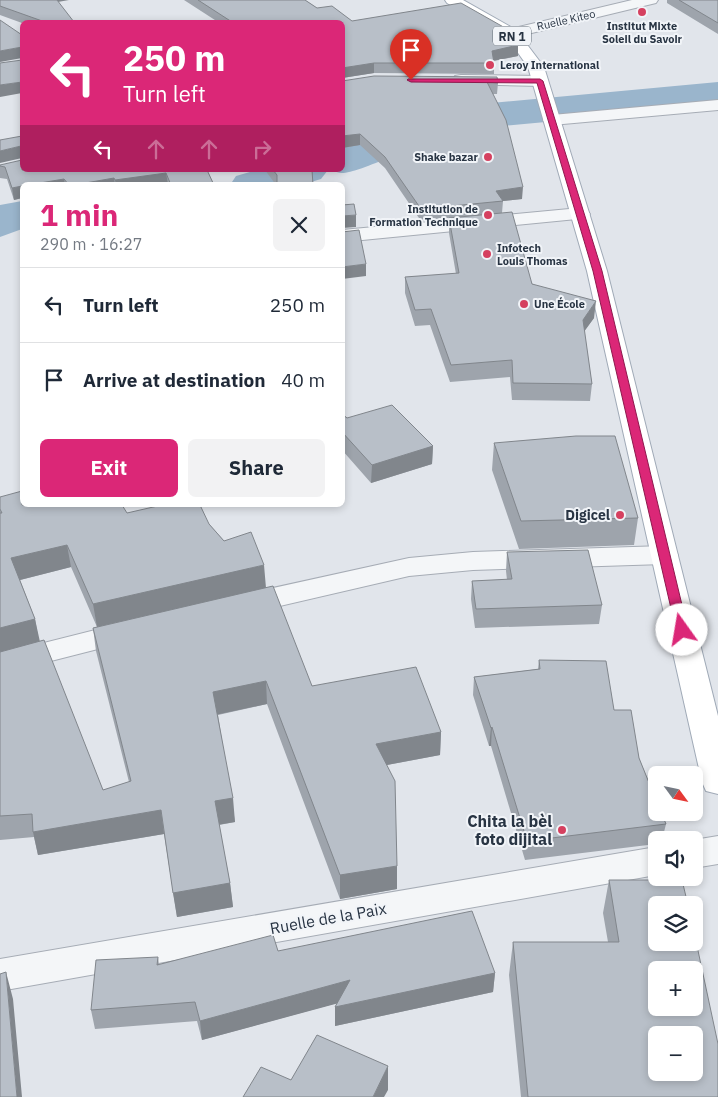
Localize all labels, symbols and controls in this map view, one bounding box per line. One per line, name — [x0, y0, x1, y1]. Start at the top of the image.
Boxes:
street label: Ruelle Kiteo — [535, 6, 597, 34]
marker: Institut Mixte Soleil du Savoir — [636, 6, 648, 18]
place label: Institut Mixte Soleil du Savoir — [602, 19, 683, 46]
road number: RN 1 — [493, 27, 531, 46]
pin — [390, 29, 432, 80]
text: 250 m — [123, 35, 226, 81]
icon: arrive — [397, 36, 425, 64]
icon: left — [40, 40, 105, 105]
place label: Leroy International — [500, 58, 600, 72]
marker: Leroy International — [484, 59, 496, 71]
text: Turn left — [123, 79, 206, 108]
icon: left — [89, 135, 117, 163]
icon: ahead — [142, 135, 170, 163]
icon: ahead — [195, 135, 223, 163]
icon: right — [248, 135, 276, 163]
place label: Shake bazar — [414, 150, 479, 164]
marker: Shake bazar — [482, 151, 494, 163]
text: 1 min — [40, 195, 118, 234]
button: close — [273, 199, 325, 251]
place label: Institution de Formation Technique — [369, 202, 478, 229]
marker: Institution de Formation Technique — [482, 209, 494, 221]
text: 290 m · 16:27 — [40, 234, 142, 254]
place label: Infotech Louis Thomas — [497, 241, 568, 268]
marker: Infotech Louis Thomas — [481, 248, 493, 260]
icon: left — [40, 291, 68, 319]
text: Turn left — [83, 293, 159, 317]
text: 250 m — [270, 293, 325, 317]
place label: Une École — [534, 296, 585, 311]
marker: Une École — [518, 298, 530, 310]
icon: arrive — [40, 366, 68, 394]
text: Arrive at destination — [83, 368, 266, 392]
text: 40 m — [281, 368, 325, 392]
button: Exit — [40, 439, 178, 497]
button: Share — [188, 439, 325, 497]
place label: Digicel — [565, 506, 610, 524]
marker: Digicel — [614, 509, 626, 521]
position arrow — [655, 603, 707, 655]
north arrow — [648, 766, 702, 821]
map controls — [648, 766, 703, 1081]
place label: Chita la bèl foto dijital — [467, 811, 552, 849]
marker: Chita la bèl foto dijital — [556, 824, 568, 836]
button: sound — [648, 831, 703, 886]
button: layers — [648, 896, 703, 951]
street label: Ruelle de la Paix — [268, 898, 388, 938]
button: + — [648, 961, 703, 1016]
button: − — [648, 1026, 703, 1081]

